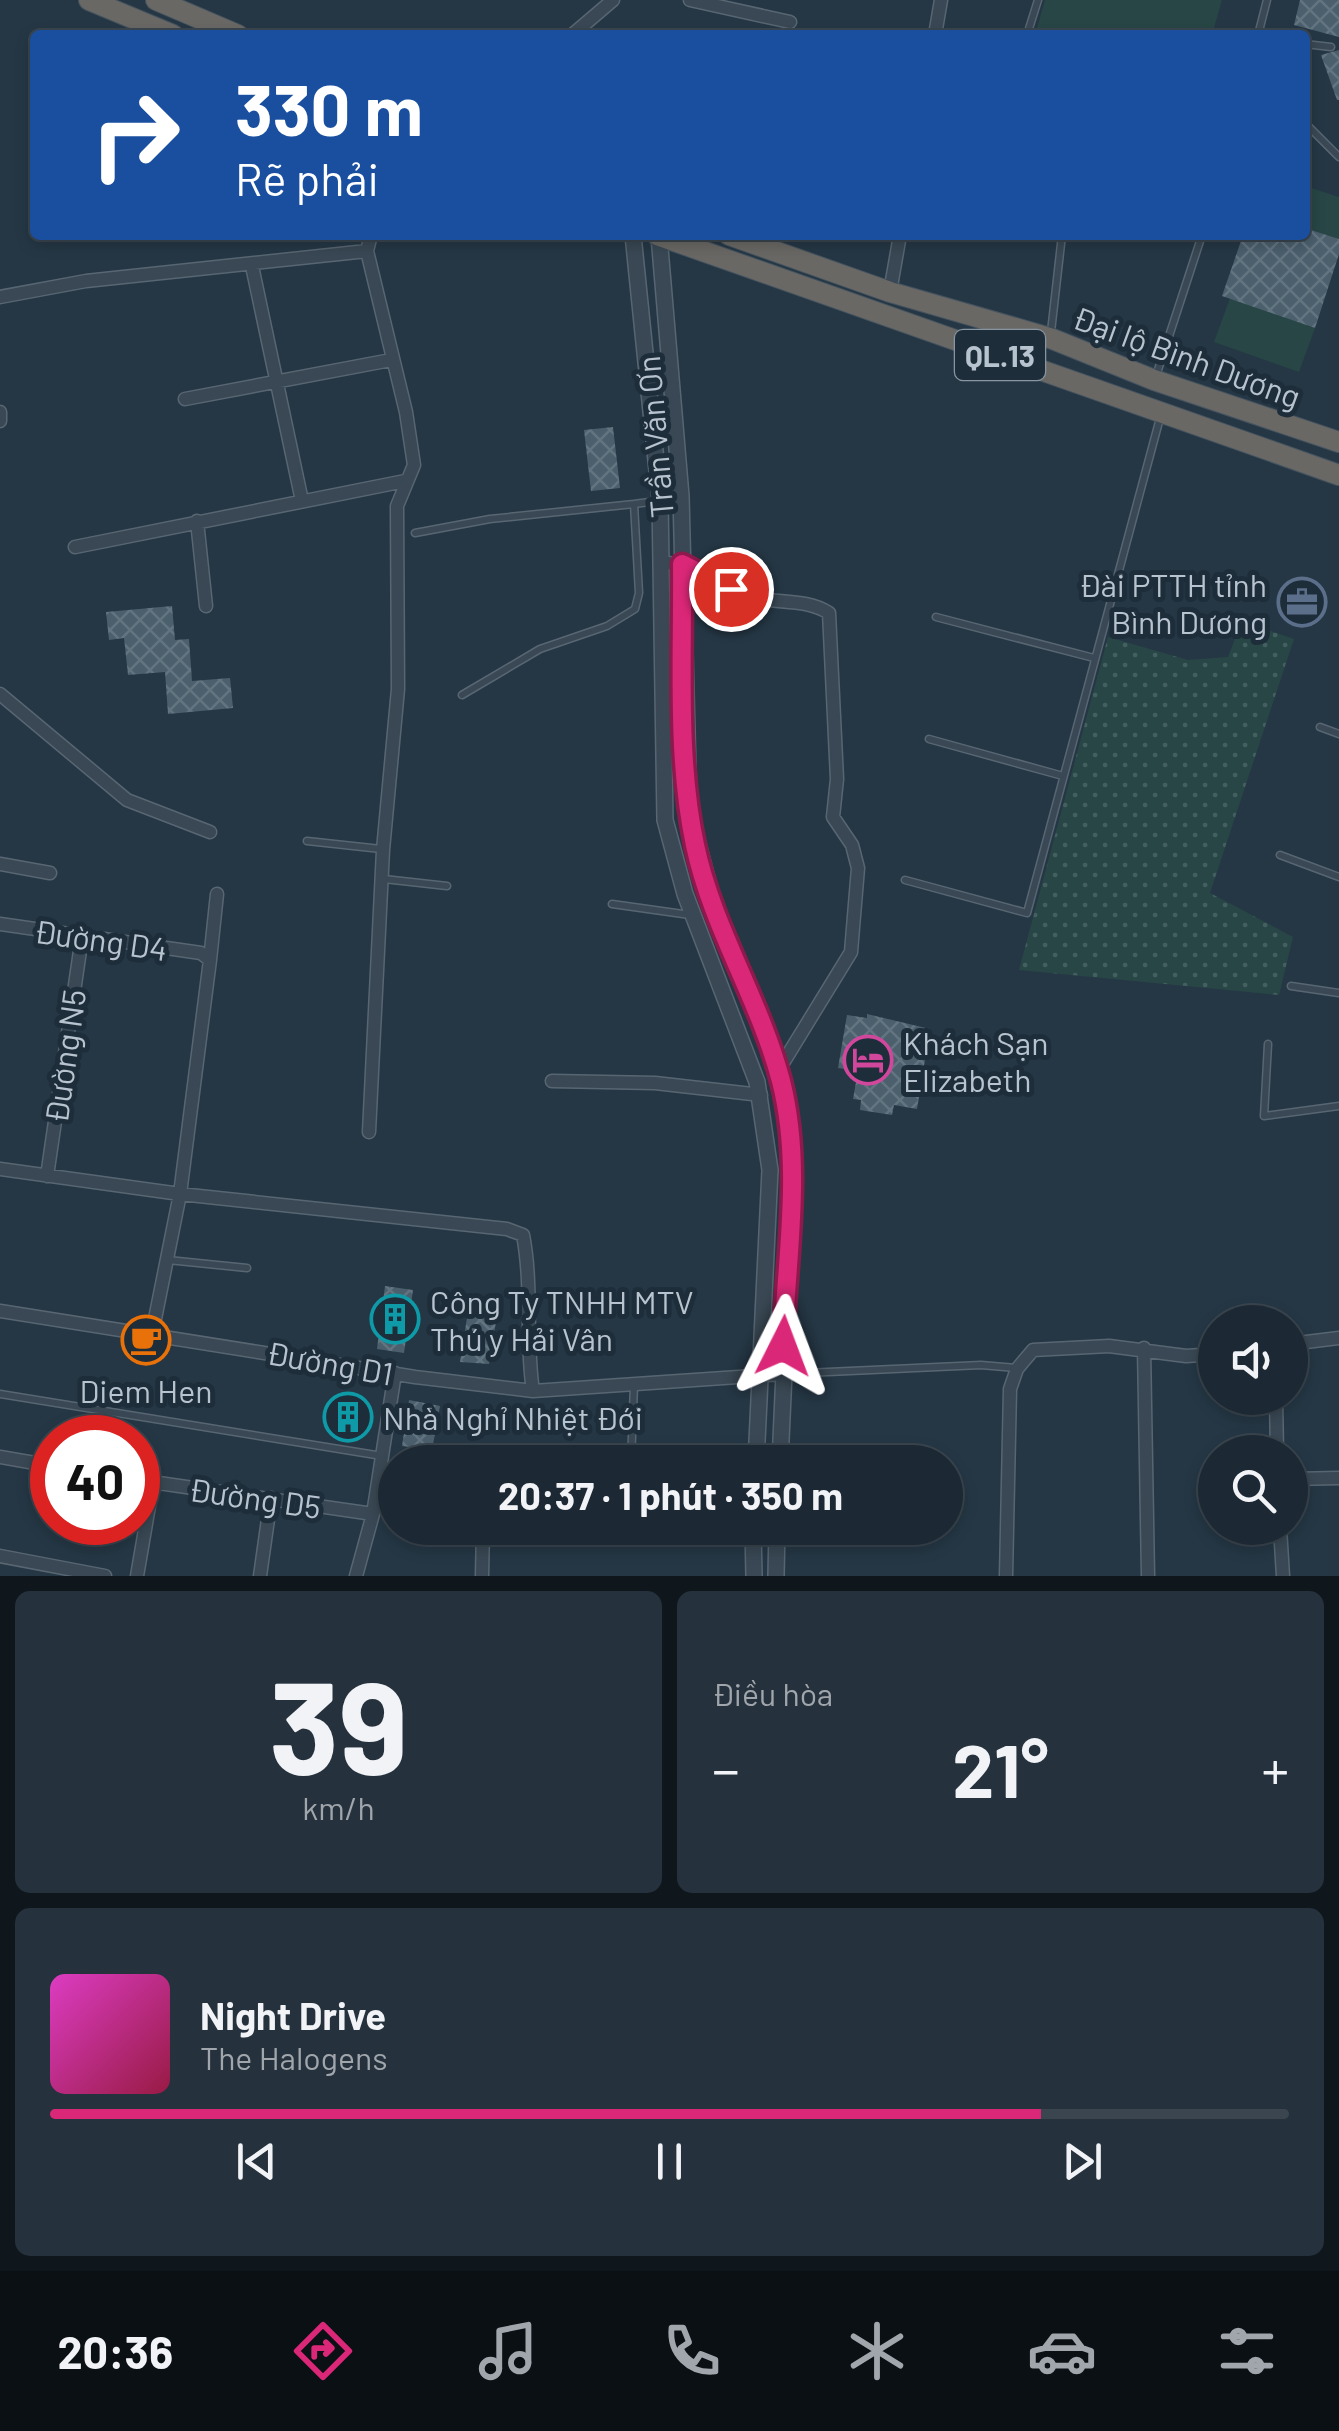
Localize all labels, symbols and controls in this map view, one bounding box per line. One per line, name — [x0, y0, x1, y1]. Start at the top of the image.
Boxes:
text: 330 m — [235, 66, 423, 150]
icon: right — [70, 70, 200, 200]
text: Rẽ phải — [235, 151, 379, 205]
street label: Đại lộ Bình Dương — [1068, 297, 1306, 415]
road number: QL.13 — [955, 330, 1045, 380]
street label: Trần Văn Ơn — [628, 354, 680, 520]
pin — [689, 547, 774, 632]
icon: arrive — [704, 562, 759, 617]
place label: Đài PTTH tỉnh Bình Dương — [1079, 565, 1267, 640]
office icon: Đài PTTH tỉnh Bình Dương — [1276, 576, 1328, 628]
street label: Đường D4 — [32, 911, 170, 967]
street label: Đường N5 — [36, 987, 92, 1125]
place label: Khách Sạn Elizabeth — [903, 1023, 1048, 1098]
hotel icon: Khách Sạn Elizabeth — [842, 1034, 894, 1086]
place label: Công Ty TNHH MTV Thú y Hải Vân — [430, 1282, 694, 1357]
building icon: Công Ty TNHH MTV Thú y Hải Vân — [369, 1293, 421, 1345]
position arrow — [731, 1294, 835, 1398]
map controls — [1198, 1305, 1308, 1545]
button: sound — [1198, 1305, 1308, 1415]
cafe icon: Diem Hen — [120, 1314, 172, 1366]
street label: Đường D1 — [264, 1332, 396, 1392]
place label: Diem Hen — [79, 1371, 213, 1409]
building icon: Nhà Nghỉ Nhiệt Đới — [322, 1391, 374, 1443]
place label: Nhà Nghỉ Nhiệt Đới — [383, 1398, 643, 1436]
speed limit sign: 40 — [30, 1415, 160, 1545]
button: search — [1198, 1435, 1308, 1545]
street label: Đường D5 — [187, 1469, 323, 1525]
text: 20:37 · 1 phút · 350 m — [498, 1472, 843, 1518]
text: 39 — [269, 1645, 408, 1801]
text: Điều hòa — [712, 1674, 833, 1712]
text: 21° — [952, 1723, 1049, 1813]
text: − — [712, 1735, 740, 1801]
text: + — [1261, 1735, 1289, 1801]
text: km/h — [302, 1788, 375, 1826]
text: Night Drive — [200, 1992, 386, 2038]
text: The Halogens — [200, 2038, 388, 2076]
icon: previous — [229, 2134, 284, 2189]
icon: pause — [642, 2134, 697, 2189]
icon: next — [1055, 2134, 1110, 2189]
icon: directions — [288, 2316, 358, 2386]
icon: music — [473, 2316, 543, 2386]
icon: phone — [657, 2316, 727, 2386]
icon: climate — [842, 2316, 912, 2386]
icon: car — [1027, 2316, 1097, 2386]
icon: filters — [1212, 2316, 1282, 2386]
text: 20:36 — [57, 2324, 173, 2378]

